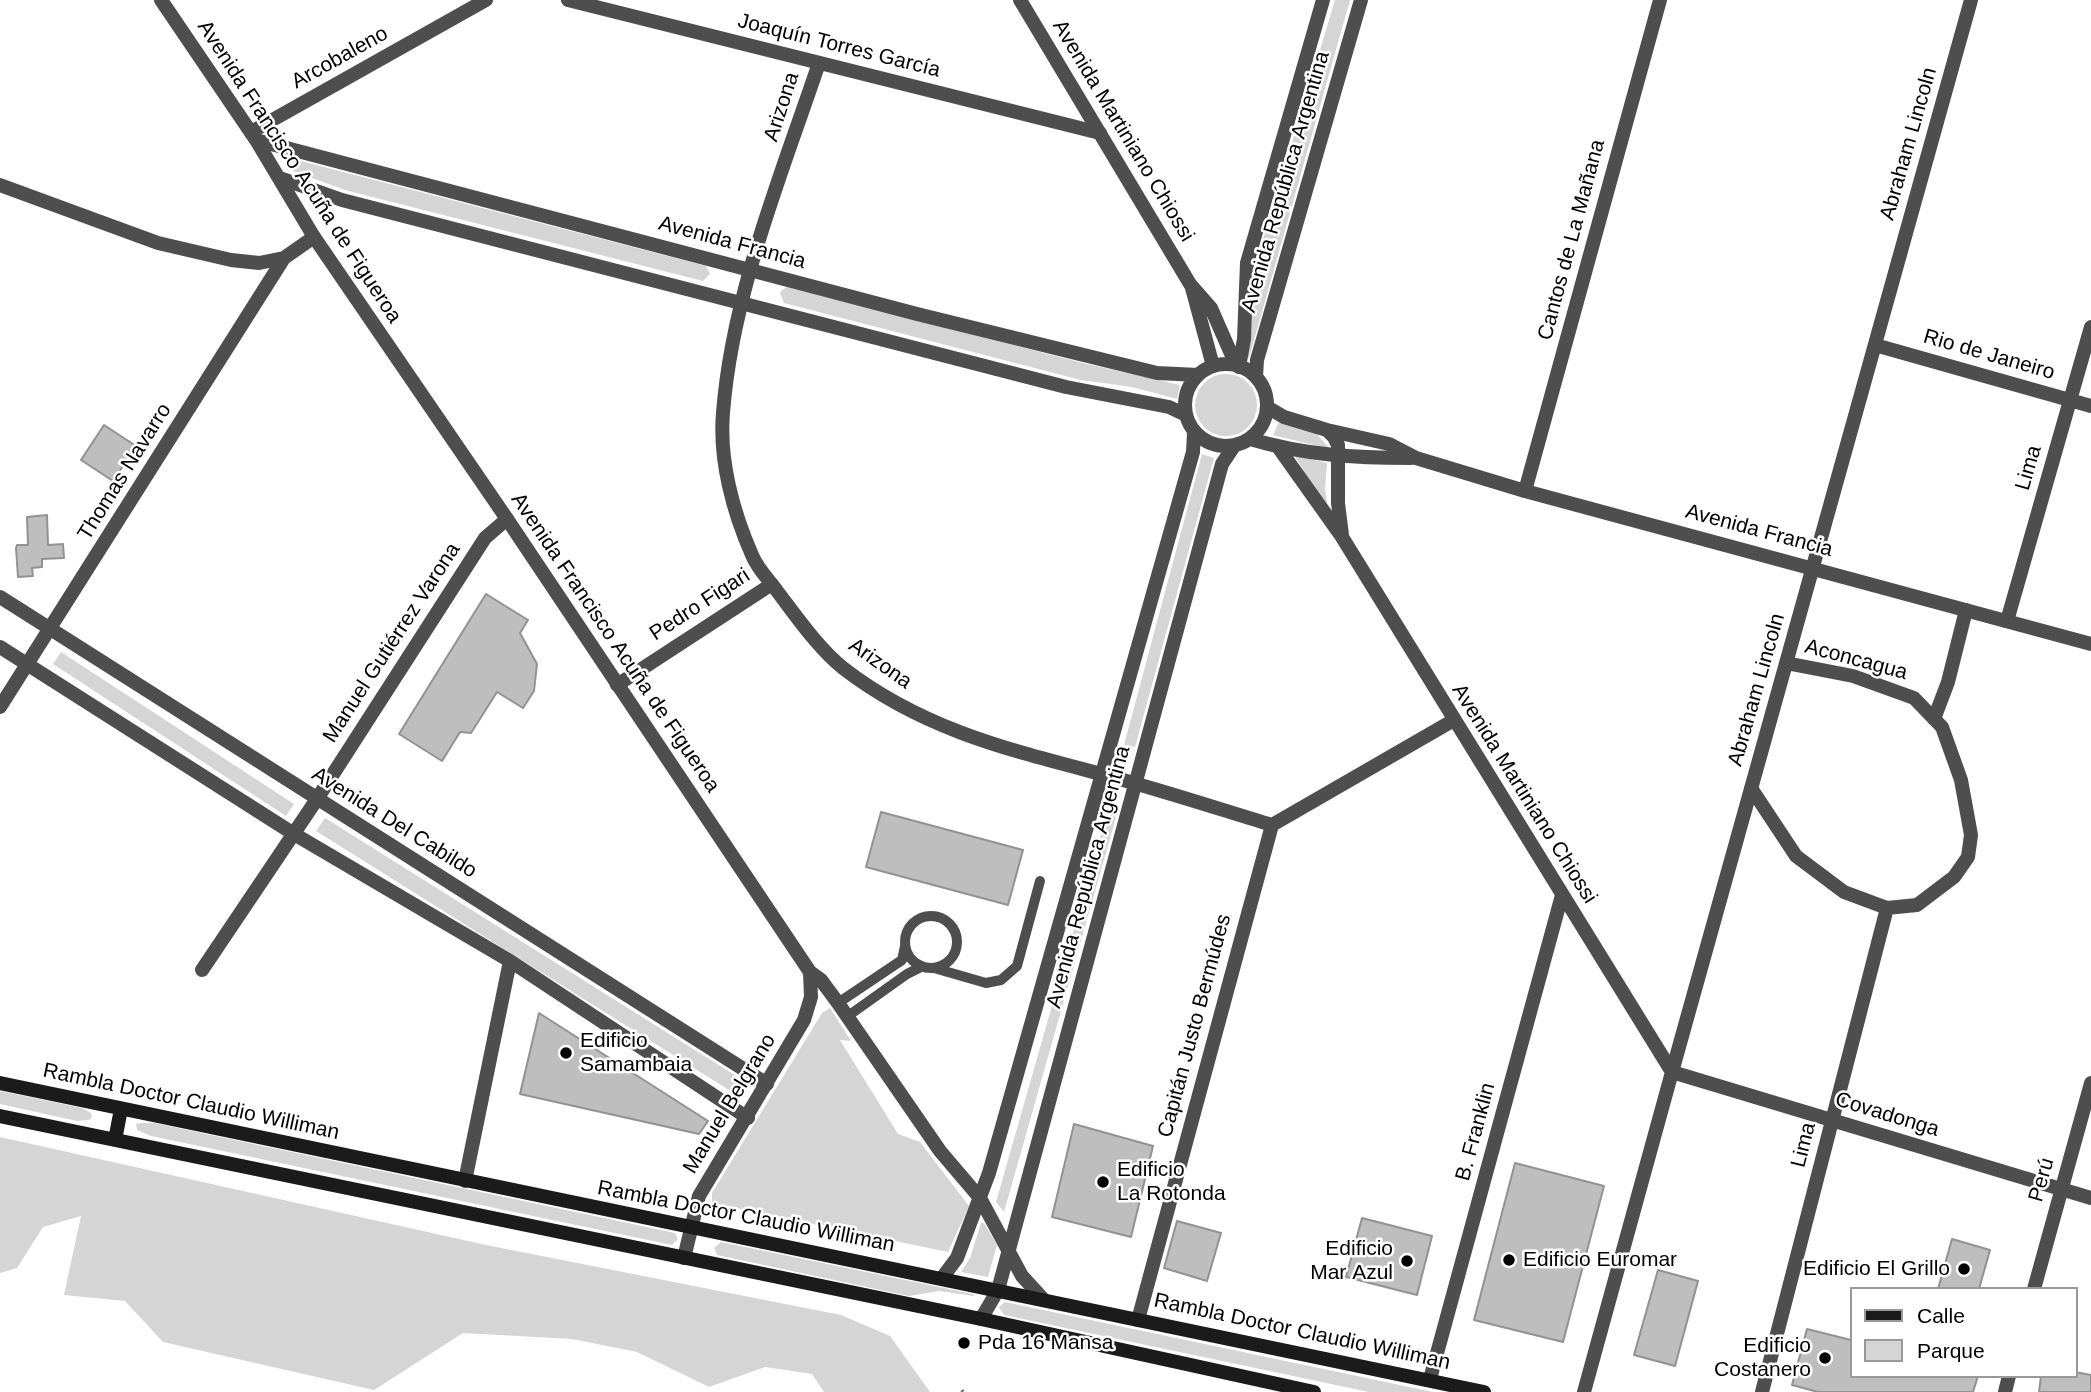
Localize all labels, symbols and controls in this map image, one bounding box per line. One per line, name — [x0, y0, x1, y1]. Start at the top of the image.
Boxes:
street label: Joaquín Torres García — [735, 9, 943, 83]
street label: Avenida Francisco Acuña de Figueroa — [192, 16, 406, 328]
street label: Avenida Martiniano Chiossi — [1047, 16, 1199, 246]
street label: Arcobaleno — [287, 21, 393, 95]
street label: Avenida República Argentina — [1237, 49, 1335, 315]
street label: Abraham Lincoln — [1875, 65, 1943, 223]
street label: Arizona — [759, 69, 805, 145]
street label: Cantos de La Mañana — [1533, 137, 1611, 343]
street label: Avenida Francia — [656, 211, 808, 275]
street label: Rio de Janeiro — [1920, 324, 2058, 386]
street label: Thomas Navarro — [73, 399, 177, 545]
street label: Lima — [2011, 443, 2047, 493]
street label: Avenida Francisco Acuña de Figueroa — [505, 489, 725, 797]
street label: Avenida Francia — [1683, 499, 1835, 563]
street label: Manuel Gutiérrez Varona — [318, 538, 466, 748]
street label: Pedro Figari — [645, 563, 755, 647]
street label: Abraham Lincoln — [1723, 611, 1791, 769]
street label: Arizona — [844, 633, 916, 695]
street label: Aconcagua — [1802, 634, 1910, 686]
street label: Avenida Martiniano Chiossi — [1446, 680, 1602, 908]
street label: Avenida República Argentina — [1042, 743, 1136, 1011]
street label: Avenida Del Cabildo — [307, 762, 481, 884]
street label: Capitán Justo Bermúdes — [1153, 912, 1237, 1140]
place label: Edificio Samambaia — [580, 1028, 692, 1078]
street label: Manuel Belgrano — [678, 1029, 782, 1179]
marker: Edificio Samambaia — [558, 1045, 574, 1061]
street label: Rambla Doctor Claudio Williman — [41, 1058, 341, 1146]
street label: B. Franklin — [1451, 1080, 1501, 1184]
street label: Covadonga — [1832, 1087, 1942, 1143]
street label: Lima — [1786, 1120, 1822, 1170]
street label: Perú — [2024, 1155, 2060, 1205]
place label: Edificio La Rotonda — [1117, 1157, 1226, 1207]
marker: Edificio La Rotonda — [1095, 1174, 1111, 1190]
street label: Rambla Doctor Claudio Williman — [595, 1176, 897, 1258]
place label: Edificio Mar Azul — [1310, 1236, 1393, 1286]
place label: Edificio Euromar — [1523, 1247, 1677, 1273]
marker: Edificio Euromar — [1501, 1252, 1517, 1268]
marker: Edificio Mar Azul — [1399, 1253, 1415, 1269]
place label: Edificio El Grillo — [1803, 1256, 1950, 1282]
marker: Edificio El Grillo — [1956, 1261, 1972, 1277]
legend — [1850, 1287, 2077, 1378]
street label: Rambla Doctor Claudio Williman — [1152, 1288, 1452, 1376]
text: Calle — [1917, 1304, 1965, 1327]
place label: Pda 16 Mansa — [978, 1330, 1113, 1356]
place label: Edificio Costanero — [1714, 1333, 1811, 1383]
marker: Pda 16 Mansa — [956, 1335, 972, 1351]
text: Parque — [1917, 1339, 1985, 1362]
marker: Edificio Costanero — [1817, 1350, 1833, 1366]

